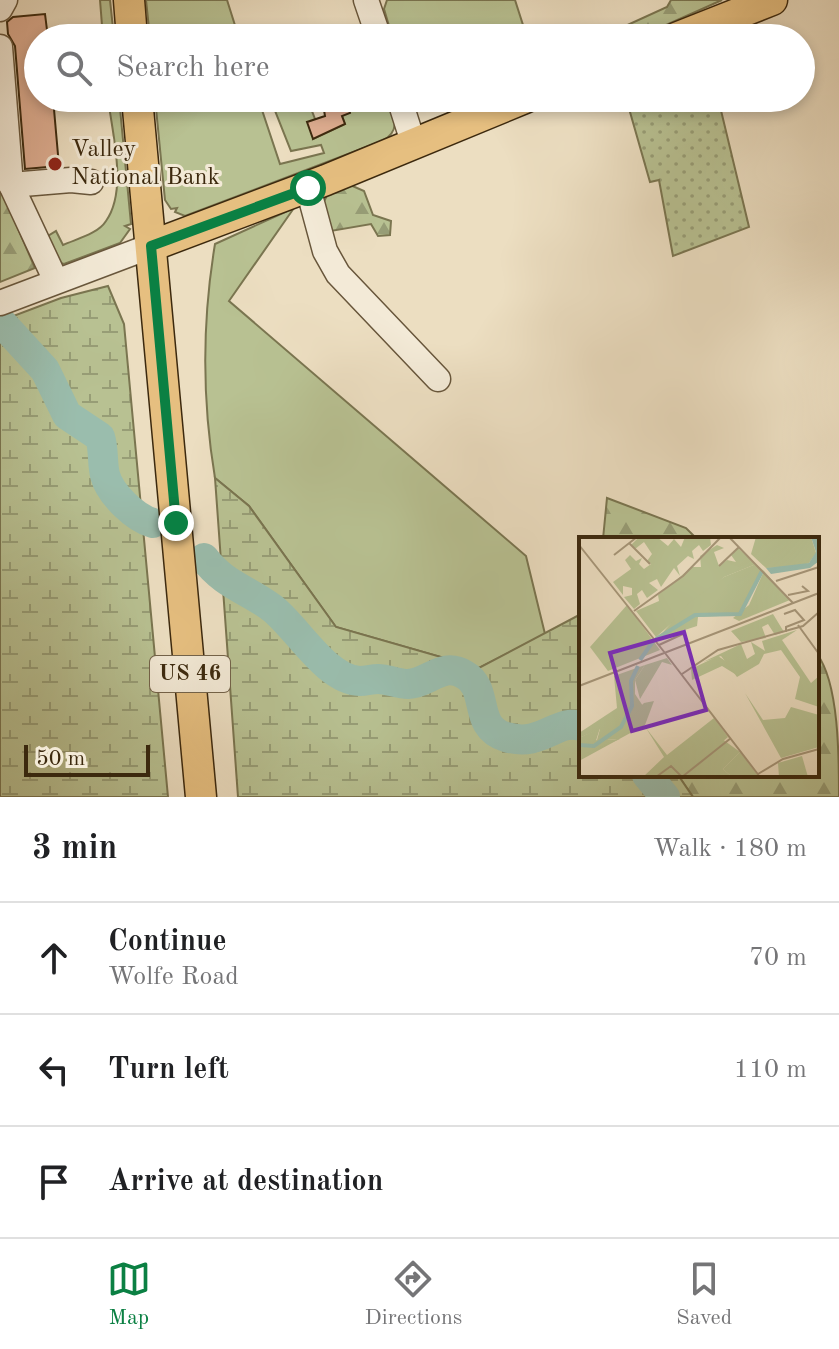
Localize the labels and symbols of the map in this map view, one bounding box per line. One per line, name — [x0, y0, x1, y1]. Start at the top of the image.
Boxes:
place label: Valley National Bank — [71, 138, 220, 190]
marker: Valley National Bank — [46, 155, 64, 173]
route start — [290, 170, 326, 206]
route end — [158, 505, 194, 541]
inset map — [579, 537, 819, 777]
road number: US 46 — [150, 656, 230, 692]
scale bar — [24, 741, 150, 777]

